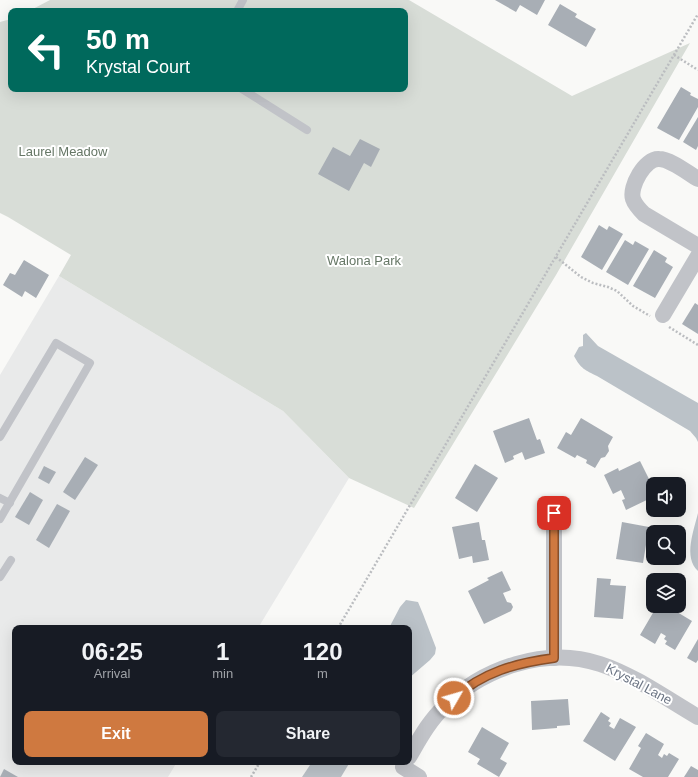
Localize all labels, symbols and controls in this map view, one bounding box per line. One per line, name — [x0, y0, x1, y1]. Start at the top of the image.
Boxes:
icon: left — [20, 24, 72, 76]
text: 50 m — [86, 24, 150, 55]
text: Krystal Court — [86, 57, 190, 77]
park label: Laurel Meadow — [19, 144, 108, 159]
park label: Walona Park — [327, 253, 401, 268]
map controls — [646, 477, 686, 613]
button: sound — [646, 477, 686, 517]
pin — [537, 496, 571, 530]
icon: arrive — [543, 502, 565, 524]
button: search — [646, 525, 686, 565]
button: layers — [646, 573, 686, 613]
text: 06:25 — [81, 638, 143, 665]
text: 1 — [216, 638, 229, 665]
text: 120 — [303, 638, 343, 665]
street label: Krystal Lane — [604, 660, 674, 708]
text: Arrival — [94, 666, 131, 681]
text: min — [212, 666, 233, 681]
text: m — [317, 666, 328, 681]
position arrow — [433, 677, 475, 719]
button: Exit — [24, 711, 208, 757]
button: Share — [216, 711, 400, 757]

